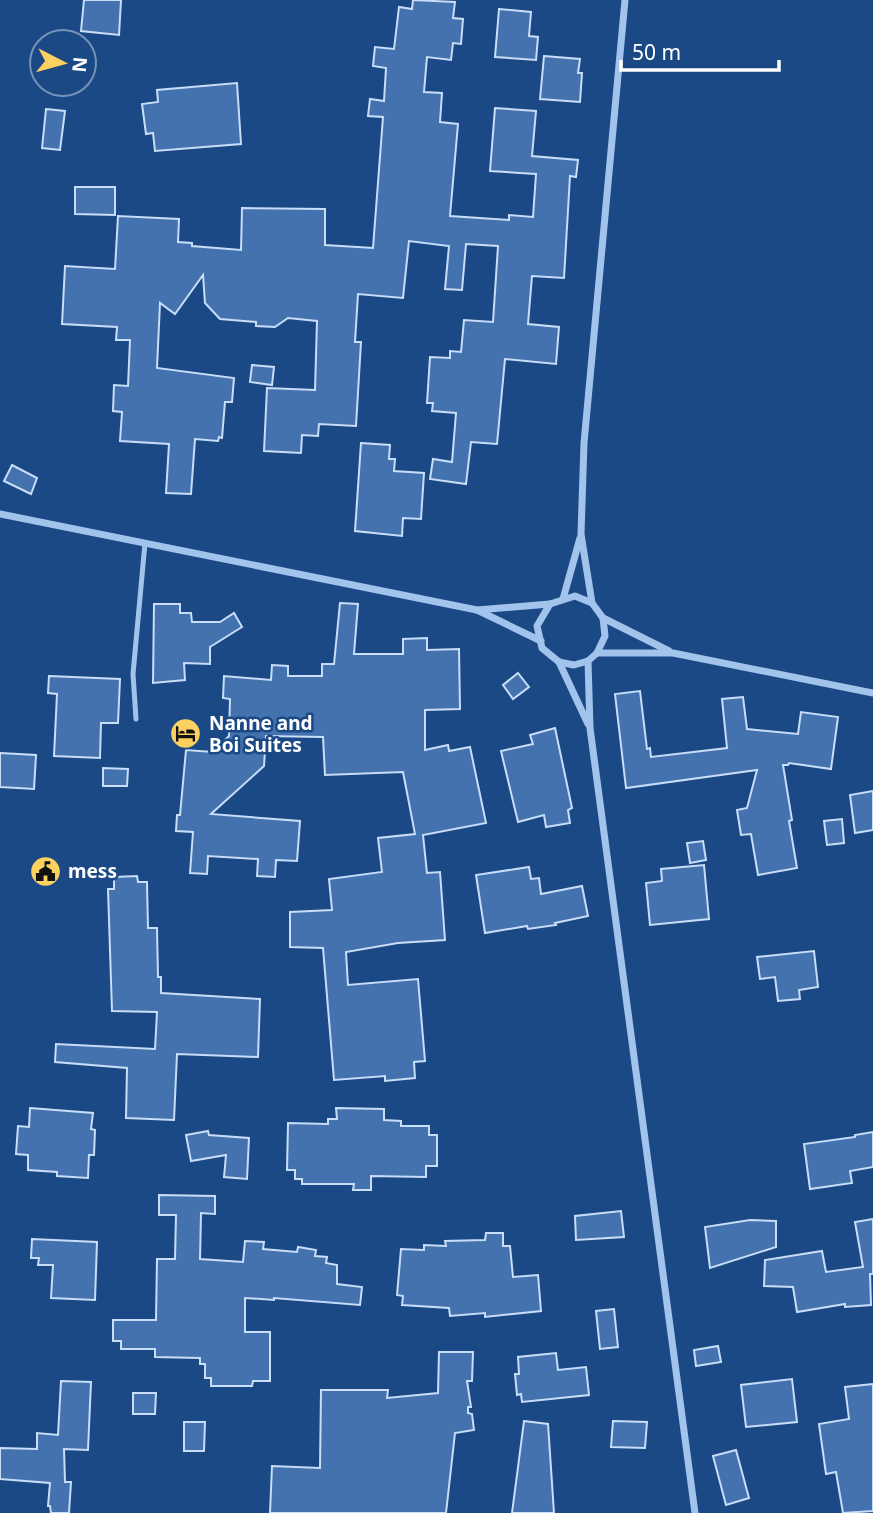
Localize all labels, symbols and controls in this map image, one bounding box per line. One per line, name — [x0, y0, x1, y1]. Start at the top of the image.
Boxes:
north arrow — [28, 28, 98, 98]
scale bar — [621, 28, 778, 72]
text: 50 m — [632, 38, 681, 66]
text: N — [66, 56, 94, 74]
place label: Nanne and Boi Suites — [209, 710, 313, 758]
hotel icon: Nanne and Boi Suites — [169, 717, 203, 751]
public building icon: mess — [28, 854, 62, 888]
place label: mess — [68, 858, 117, 884]

